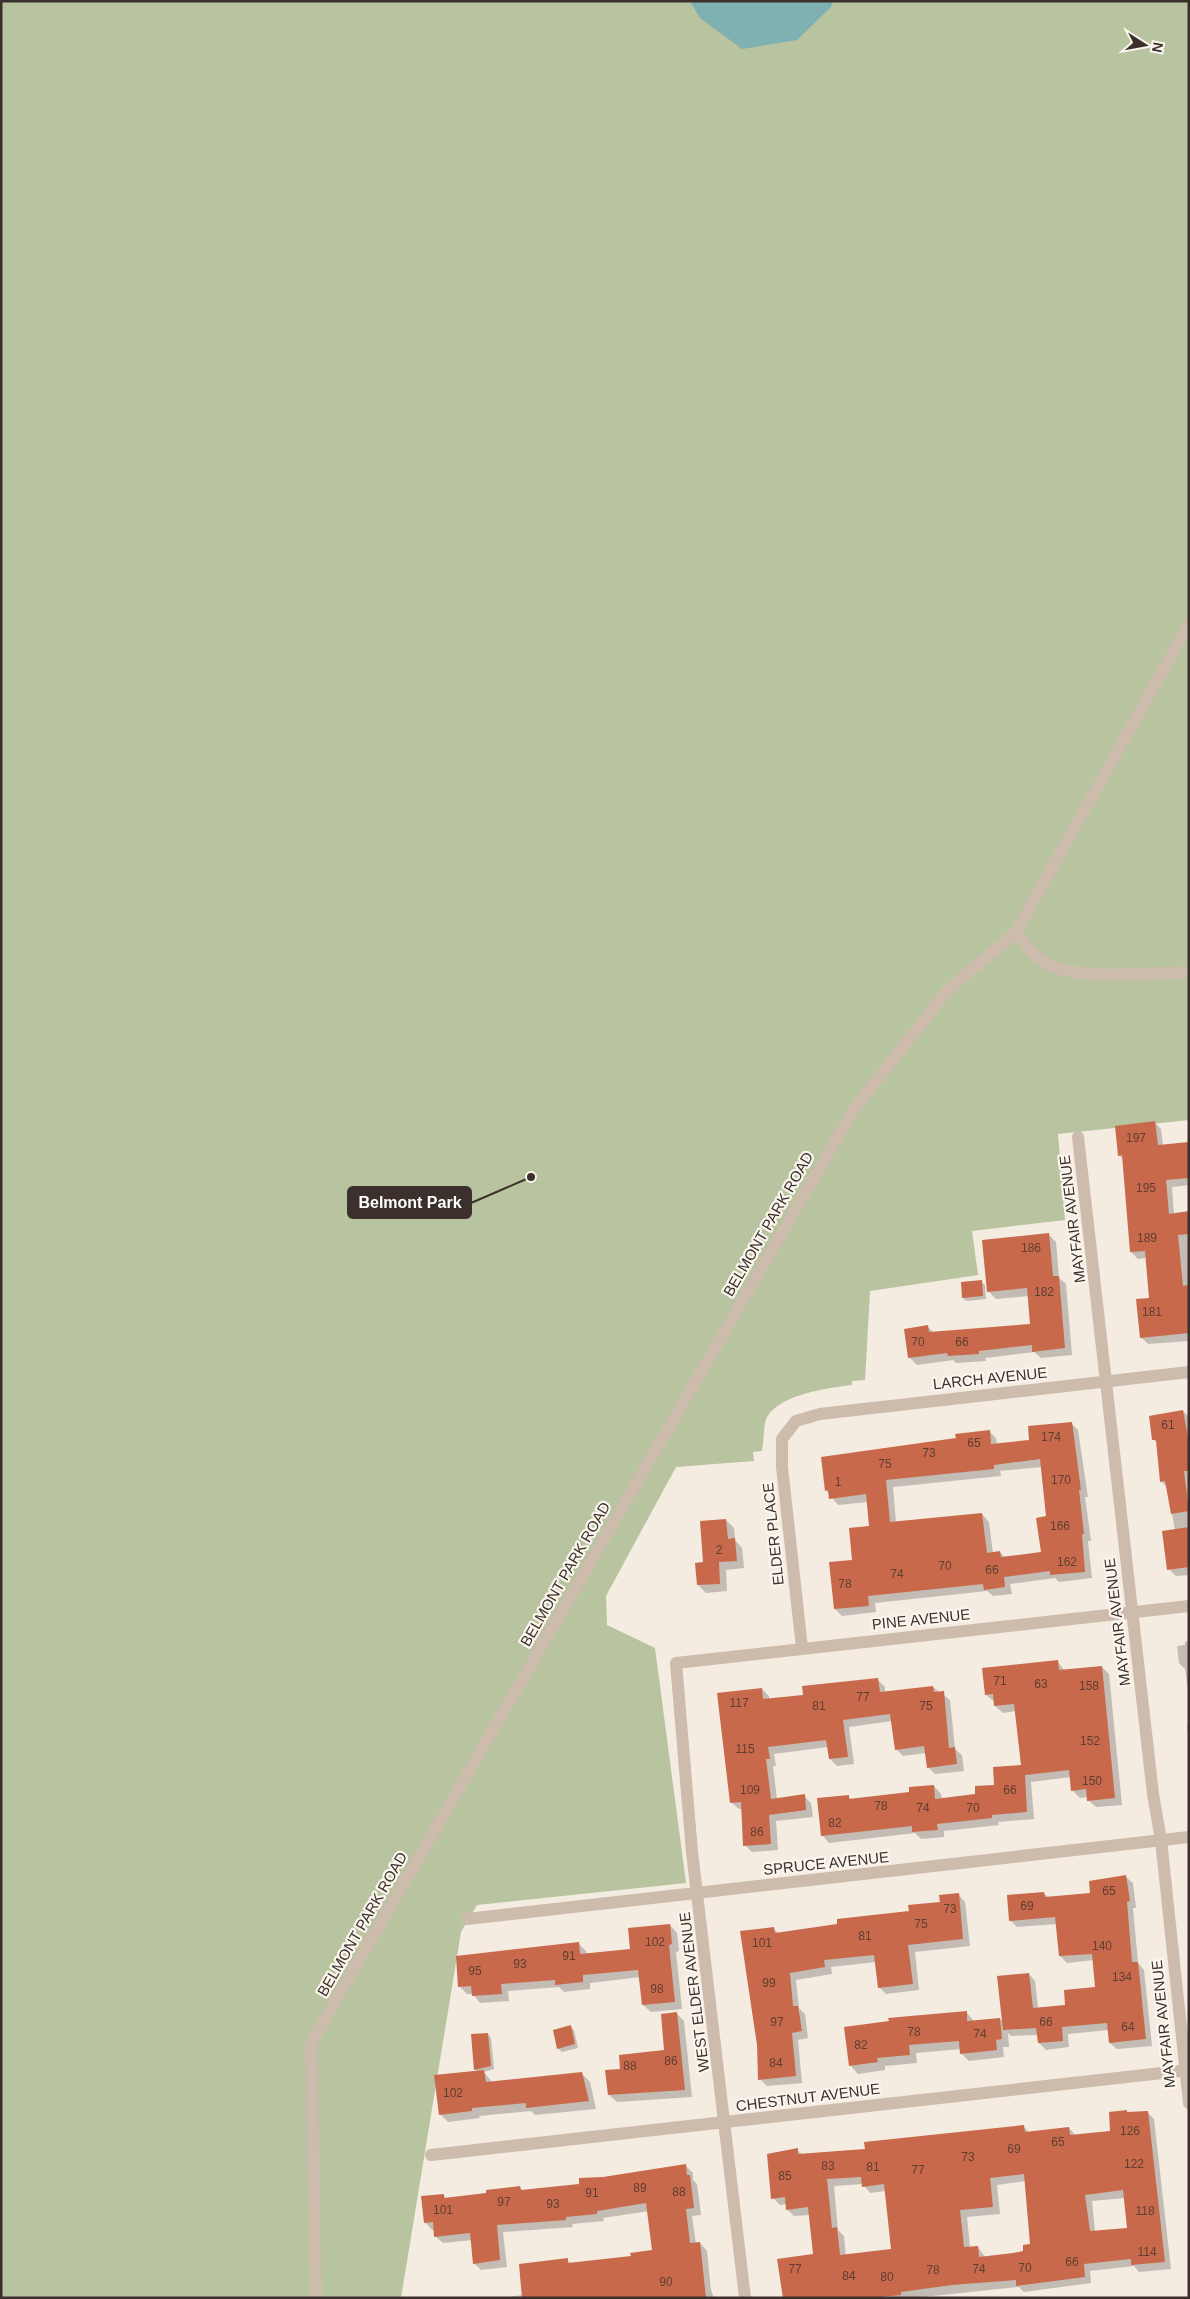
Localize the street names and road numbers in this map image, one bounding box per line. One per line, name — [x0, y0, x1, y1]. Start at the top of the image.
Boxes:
street label: BELMONT PARK ROAD — [720, 1149, 816, 1299]
street label: MAYFAIR AVENUE — [1056, 1154, 1088, 1284]
street label: LARCH AVENUE — [932, 1364, 1048, 1392]
street label: ELDER PLACE — [759, 1482, 787, 1586]
street label: BELMONT PARK ROAD — [517, 1499, 613, 1649]
street label: MAYFAIR AVENUE — [1101, 1557, 1133, 1687]
street label: PINE AVENUE — [871, 1605, 971, 1633]
street label: SPRUCE AVENUE — [762, 1848, 890, 1878]
street label: BELMONT PARK ROAD — [314, 1849, 410, 1999]
street label: WEST ELDER AVENUE — [676, 1911, 712, 2073]
street label: MAYFAIR AVENUE — [1148, 1959, 1178, 2089]
street label: CHESTNUT AVENUE — [735, 2080, 881, 2114]

